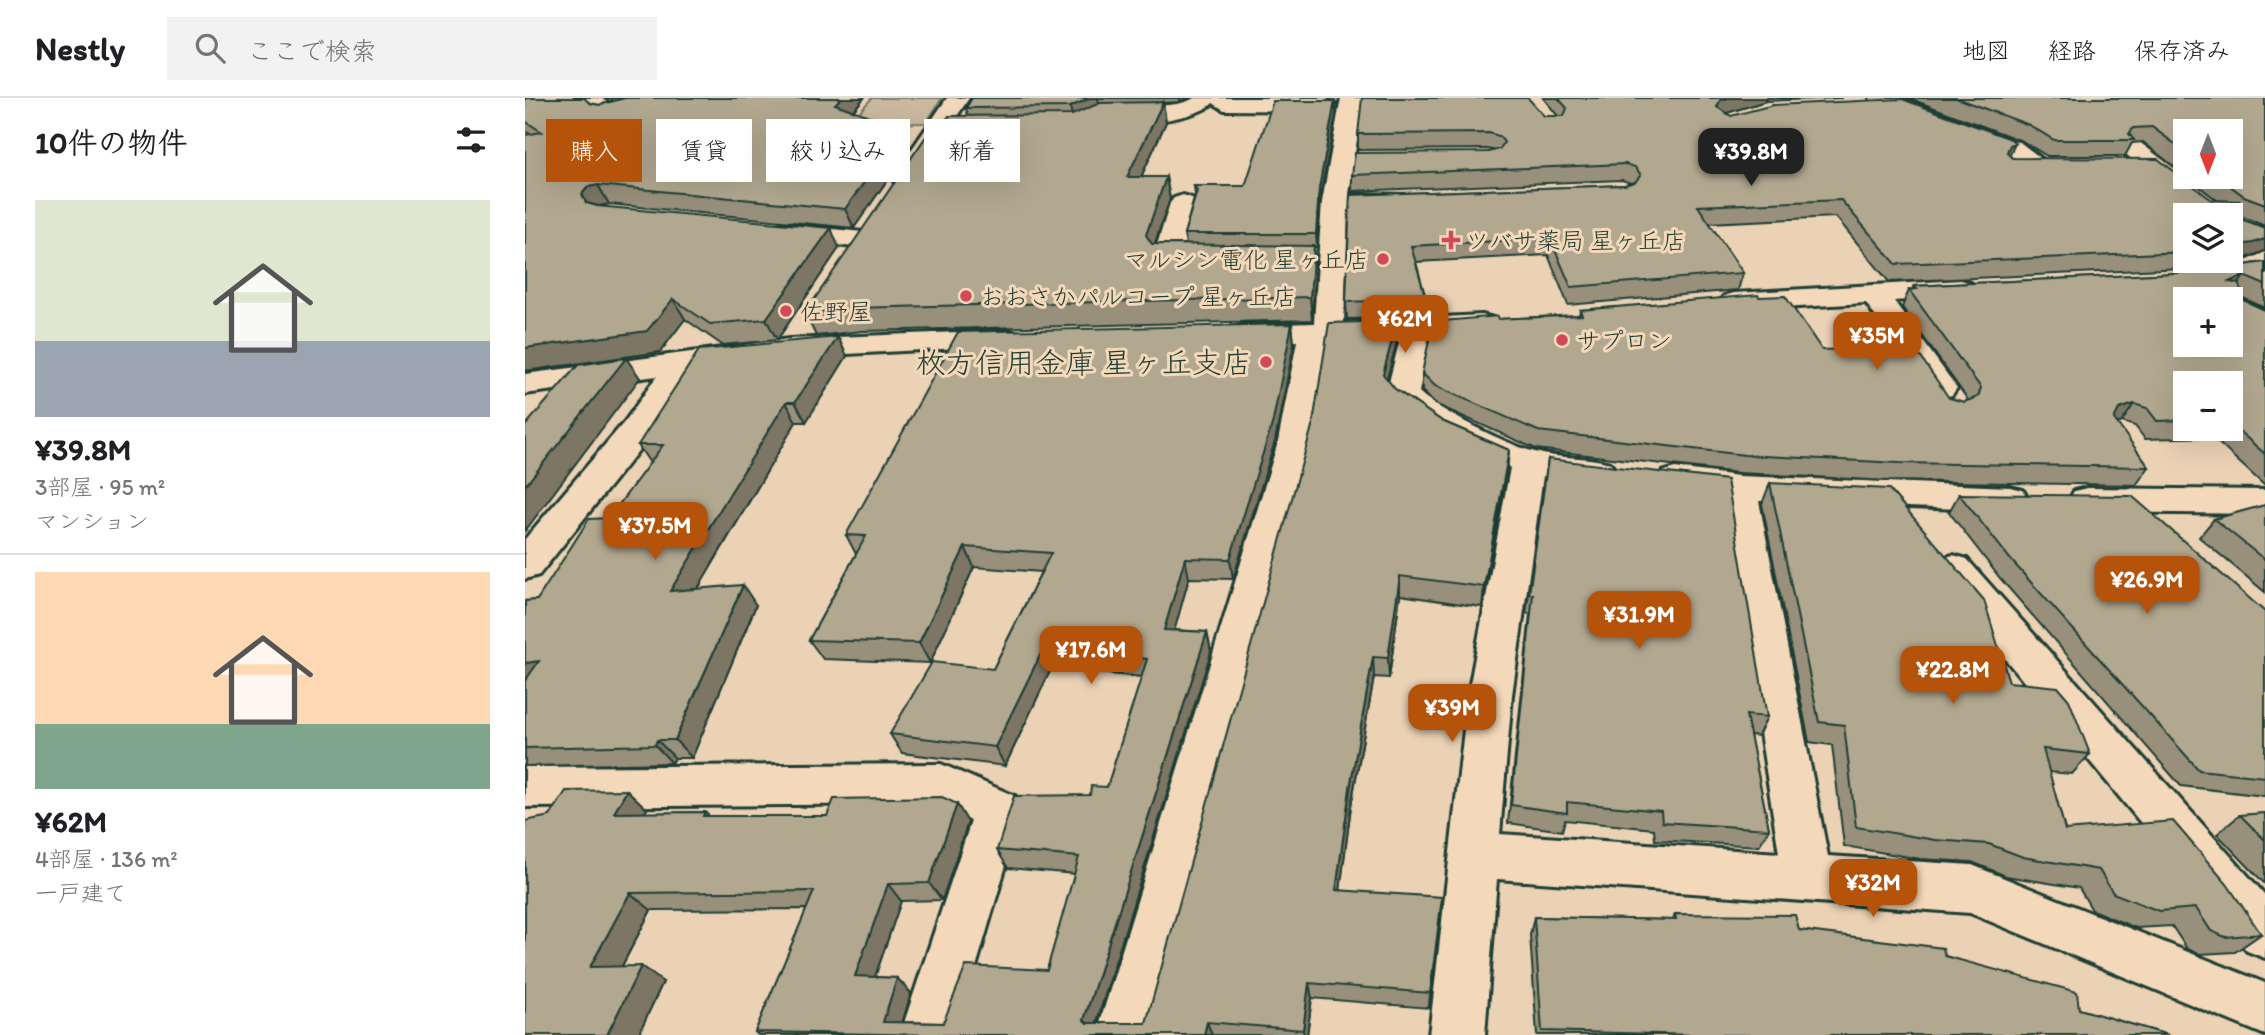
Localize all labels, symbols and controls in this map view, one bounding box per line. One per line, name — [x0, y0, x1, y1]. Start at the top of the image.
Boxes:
search box — [167, 17, 657, 80]
text: Nestly — [35, 29, 125, 68]
icon: search — [191, 29, 229, 67]
text: ここで検索 — [247, 35, 377, 67]
text: 地図 — [1962, 36, 2010, 65]
text: 経路 — [2048, 36, 2096, 65]
text: 保存済み — [2134, 36, 2230, 65]
chip: 購入 — [546, 119, 642, 182]
chip: 賃貸 — [656, 119, 752, 182]
chip: 絞り込み — [766, 119, 910, 182]
chip: 新着 — [924, 119, 1020, 182]
north arrow — [2173, 119, 2243, 189]
map controls — [2173, 119, 2243, 441]
icon: filters — [452, 121, 490, 159]
text: 10件の物件 — [35, 124, 187, 161]
pin: ¥39.8M — [1694, 129, 1808, 188]
text: ¥39.8M — [1714, 137, 1788, 165]
button: layers — [2173, 203, 2243, 273]
place label: ツバサ薬局 星ヶ丘店 — [1465, 226, 1686, 255]
marker: ツバサ薬局 星ヶ丘店 — [1443, 232, 1459, 248]
icon: home — [200, 245, 326, 371]
place label: マルシン電化 星ヶ丘店 — [1124, 245, 1369, 274]
marker: マルシン電化 星ヶ丘店 — [1375, 251, 1391, 267]
place label: おおさかパルコープ 星ヶ丘店 — [980, 282, 1296, 311]
button: + — [2173, 287, 2243, 357]
marker: おおさかパルコープ 星ヶ丘店 — [958, 288, 974, 304]
pin: ¥62M — [1364, 296, 1446, 355]
place label: 佐野屋 — [800, 297, 872, 326]
marker: 佐野屋 — [778, 303, 794, 319]
text: ¥62M — [1377, 304, 1433, 332]
pin: ¥35M — [1836, 313, 1918, 372]
text: ¥35M — [1849, 321, 1905, 349]
place label: サプロン — [1576, 326, 1672, 355]
marker: サプロン — [1554, 332, 1570, 348]
place label: 枚方信用金庫 星ヶ丘支店 — [915, 344, 1252, 381]
marker: 枚方信用金庫 星ヶ丘支店 — [1258, 354, 1274, 370]
button: − — [2173, 371, 2243, 441]
text: ¥39.8M — [35, 431, 131, 468]
text: 3部屋 · 95 m² — [35, 473, 165, 501]
pin: ¥37.5M — [598, 503, 712, 562]
text: マンション — [35, 507, 149, 535]
text: ¥37.5M — [619, 511, 691, 539]
pin: ¥26.9M — [2090, 556, 2204, 616]
text: ¥26.9M — [2111, 565, 2183, 593]
pin: ¥31.9M — [1582, 592, 1696, 651]
text: ¥31.9M — [1603, 600, 1675, 628]
icon: home — [200, 617, 326, 743]
pin: ¥17.6M — [1034, 626, 1148, 686]
text: ¥17.6M — [1056, 635, 1126, 663]
pin: ¥22.8M — [1896, 646, 2010, 706]
text: ¥22.8M — [1916, 655, 1990, 683]
pin: ¥39M — [1411, 684, 1493, 744]
text: ¥39M — [1424, 693, 1480, 721]
text: ¥62M — [35, 803, 107, 840]
text: 4部屋 · 136 m² — [35, 845, 178, 873]
pin: ¥32M — [1832, 860, 1914, 919]
text: ¥32M — [1845, 868, 1901, 896]
text: 一戸建て — [35, 879, 127, 907]

